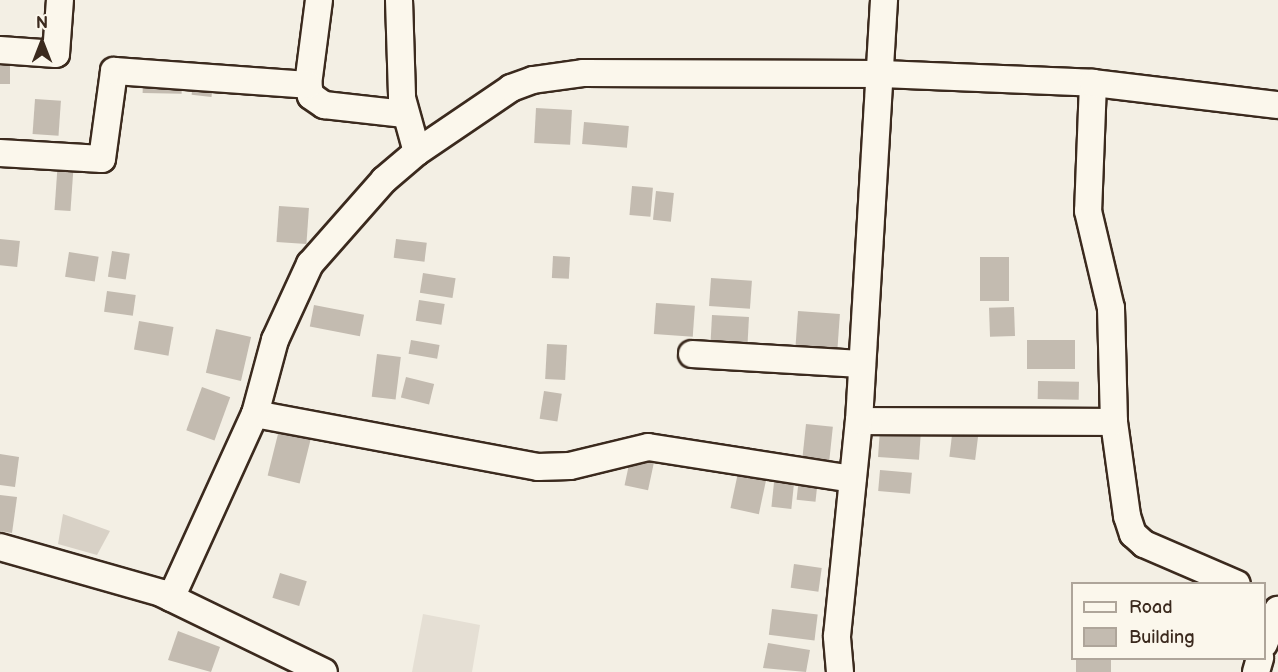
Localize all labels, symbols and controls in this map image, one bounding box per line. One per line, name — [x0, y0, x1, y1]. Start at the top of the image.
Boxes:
north arrow — [12, 12, 72, 72]
text: N — [36, 14, 48, 33]
legend — [1071, 582, 1266, 660]
text: Road — [1129, 597, 1173, 618]
text: Building — [1129, 627, 1195, 648]

